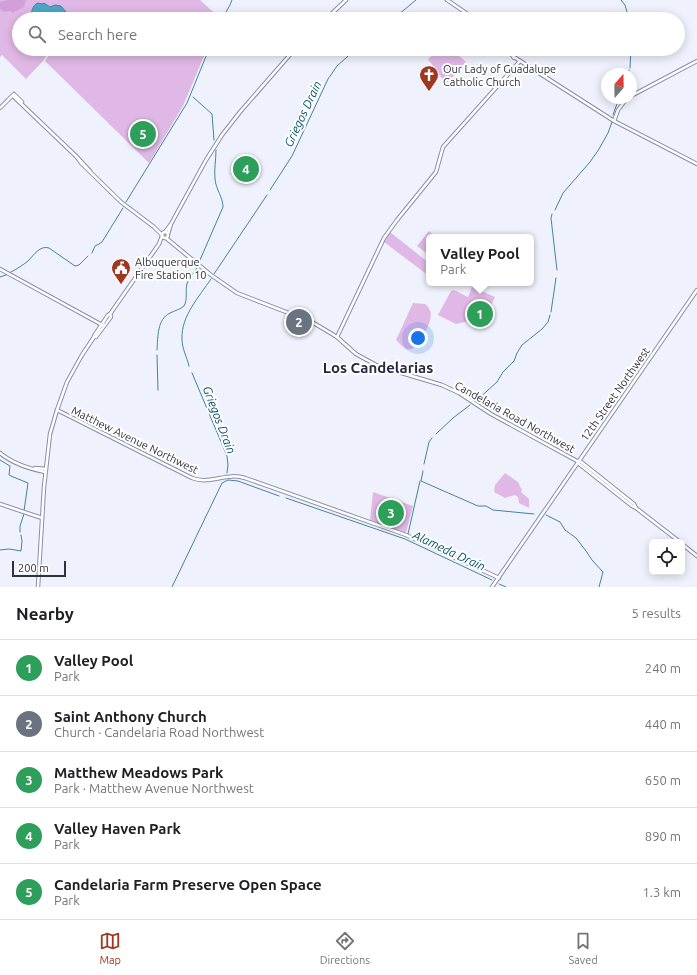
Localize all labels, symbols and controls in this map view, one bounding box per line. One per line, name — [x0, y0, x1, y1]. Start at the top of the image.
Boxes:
search box — [12, 12, 685, 56]
icon: search — [26, 23, 48, 45]
text: Search here — [58, 26, 137, 43]
place label: Our Lady of Guadalupe Catholic Church — [443, 63, 556, 88]
church icon: Our Lady of Guadalupe Catholic Church — [418, 64, 440, 92]
north arrow — [601, 68, 637, 104]
water label: Griegos Drain — [282, 79, 324, 149]
pin: 5 — [130, 119, 156, 149]
pin: 4 — [233, 154, 259, 184]
popup — [426, 234, 534, 286]
text: Valley Pool — [440, 245, 520, 262]
place label: Albuquerque Fire Station 10 — [135, 256, 207, 281]
public building icon: Albuquerque Fire Station 10 — [110, 257, 132, 285]
text: Park — [440, 262, 466, 276]
pin: 1 — [467, 299, 493, 329]
pin: 2 — [286, 307, 312, 337]
your location — [408, 328, 428, 348]
street label: 12th Street Northwest — [578, 344, 652, 443]
district label: Los Candelarias — [323, 359, 433, 376]
street label: Candelaria Road Northwest — [453, 379, 578, 455]
water label: Griegos Drain — [201, 384, 238, 455]
street label: Matthew Avenue Northwest — [70, 404, 201, 476]
pin: 3 — [378, 498, 404, 528]
water label: Alameda Drain — [410, 528, 487, 573]
map controls — [649, 539, 685, 575]
button: locate — [649, 539, 685, 575]
scale bar — [12, 559, 66, 578]
text: 200 m — [18, 562, 49, 574]
text: Nearby — [16, 604, 74, 623]
text: 5 results — [631, 606, 681, 620]
text: Valley Pool — [54, 652, 133, 669]
text: 1 — [25, 661, 33, 675]
text: 240 m — [645, 661, 681, 675]
text: Park — [54, 669, 80, 683]
text: Saint Anthony Church — [54, 708, 207, 725]
text: 2 — [25, 717, 33, 731]
text: 440 m — [645, 717, 681, 731]
text: Church · Candelaria Road Northwest — [54, 725, 264, 739]
text: Matthew Meadows Park — [54, 764, 223, 781]
text: 3 — [25, 773, 33, 787]
text: 650 m — [645, 773, 681, 787]
text: Park · Matthew Avenue Northwest — [54, 781, 254, 795]
text: Valley Haven Park — [54, 820, 181, 837]
text: 4 — [25, 829, 33, 843]
text: 890 m — [645, 829, 681, 843]
text: Park — [54, 837, 80, 851]
text: Candelaria Farm Preserve Open Space — [54, 876, 322, 893]
text: 5 — [25, 885, 33, 899]
text: 1.3 km — [642, 885, 681, 899]
text: Park — [54, 893, 80, 907]
tab: Map — [99, 930, 121, 966]
tab: Directions — [320, 930, 370, 966]
tab: Saved — [568, 930, 598, 966]

